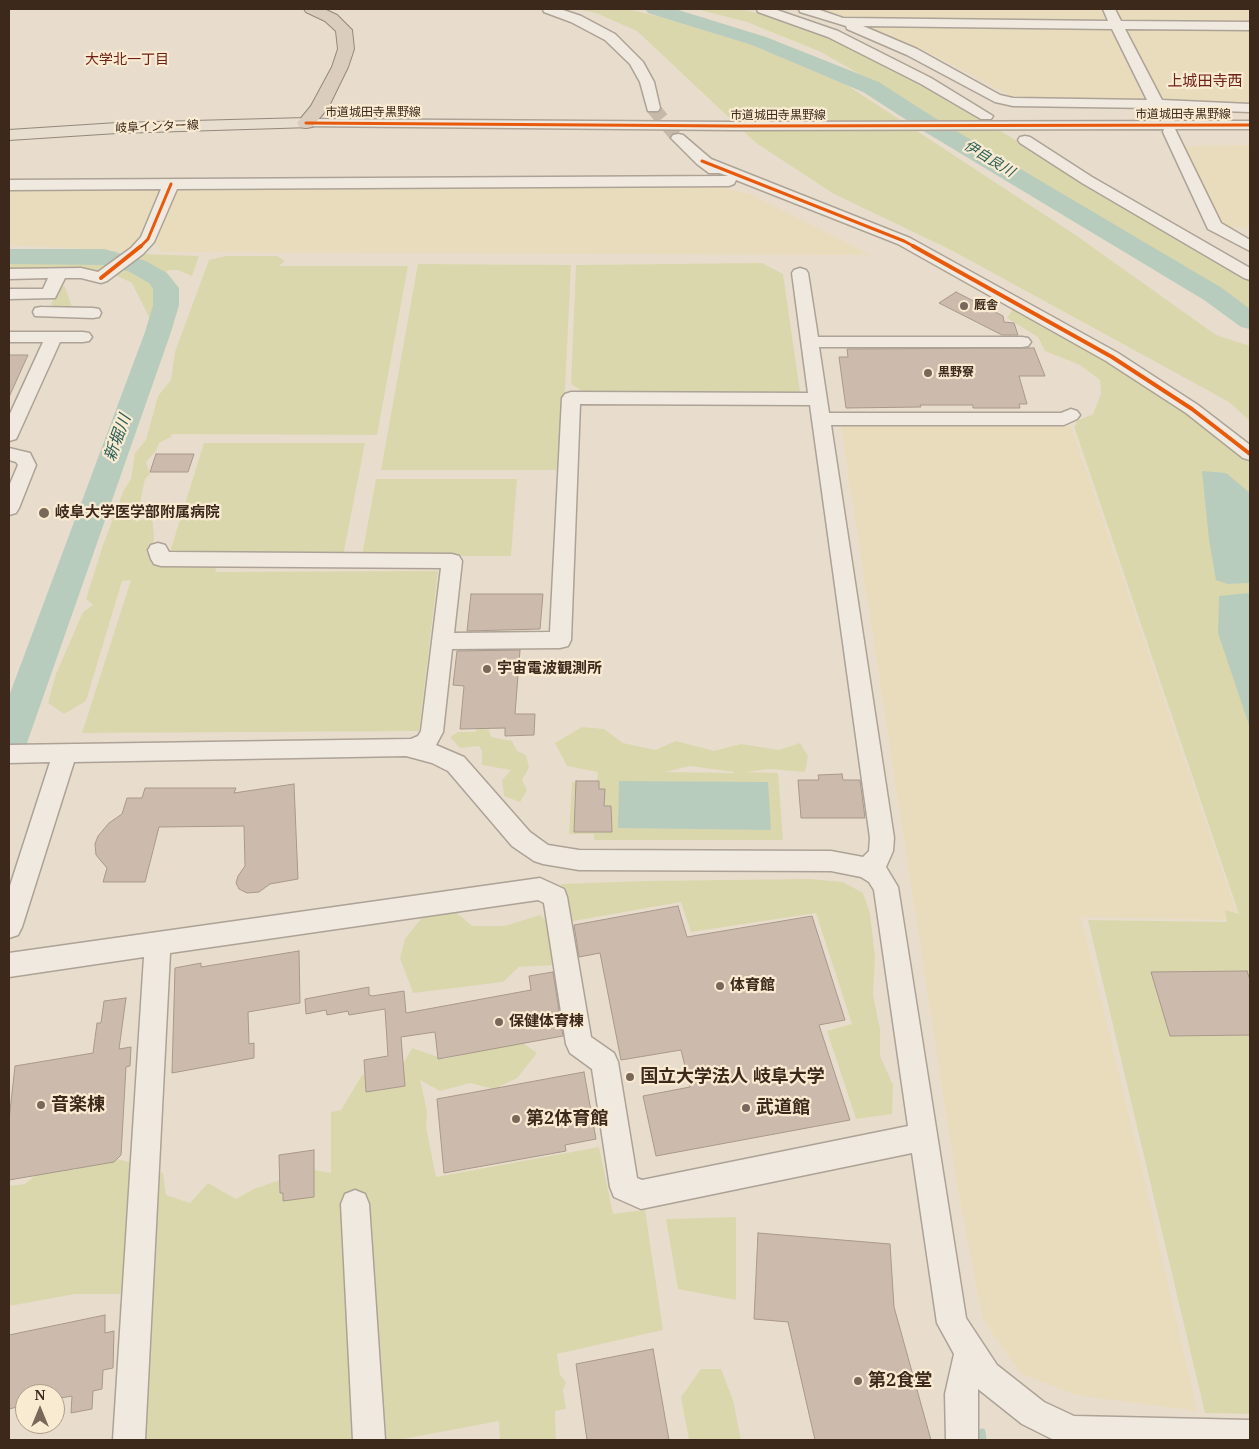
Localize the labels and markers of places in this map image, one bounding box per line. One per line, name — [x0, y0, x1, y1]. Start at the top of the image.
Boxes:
place label: 厩舎 — [974, 299, 998, 313]
marker: 厩舎 — [958, 300, 970, 312]
place label: 黒野寮 — [938, 366, 974, 380]
marker: 黒野寮 — [922, 367, 934, 379]
place label: 岐阜大学医学部附属病院 — [55, 504, 220, 522]
marker: 岐阜大学医学部附属病院 — [37, 506, 51, 520]
place label: 宇宙電波観測所 — [497, 660, 602, 678]
marker: 宇宙電波観測所 — [481, 663, 493, 675]
place label: 体育館 — [730, 977, 775, 995]
marker: 体育館 — [714, 980, 726, 992]
place label: 保健体育棟 — [509, 1013, 584, 1031]
marker: 保健体育棟 — [493, 1016, 505, 1028]
place label: 国立大学法人 岐阜大学 — [640, 1066, 825, 1088]
marker: 国立大学法人 岐阜大学 — [624, 1071, 636, 1083]
place label: 音楽棟 — [51, 1094, 105, 1116]
place label: 武道館 — [756, 1097, 810, 1119]
marker: 音楽棟 — [35, 1099, 47, 1111]
marker: 武道館 — [740, 1102, 752, 1114]
place label: 第2体育館 — [526, 1108, 608, 1130]
marker: 第2体育館 — [510, 1113, 522, 1125]
place label: 第2食堂 — [868, 1370, 932, 1392]
marker: 第2食堂 — [852, 1375, 864, 1387]

